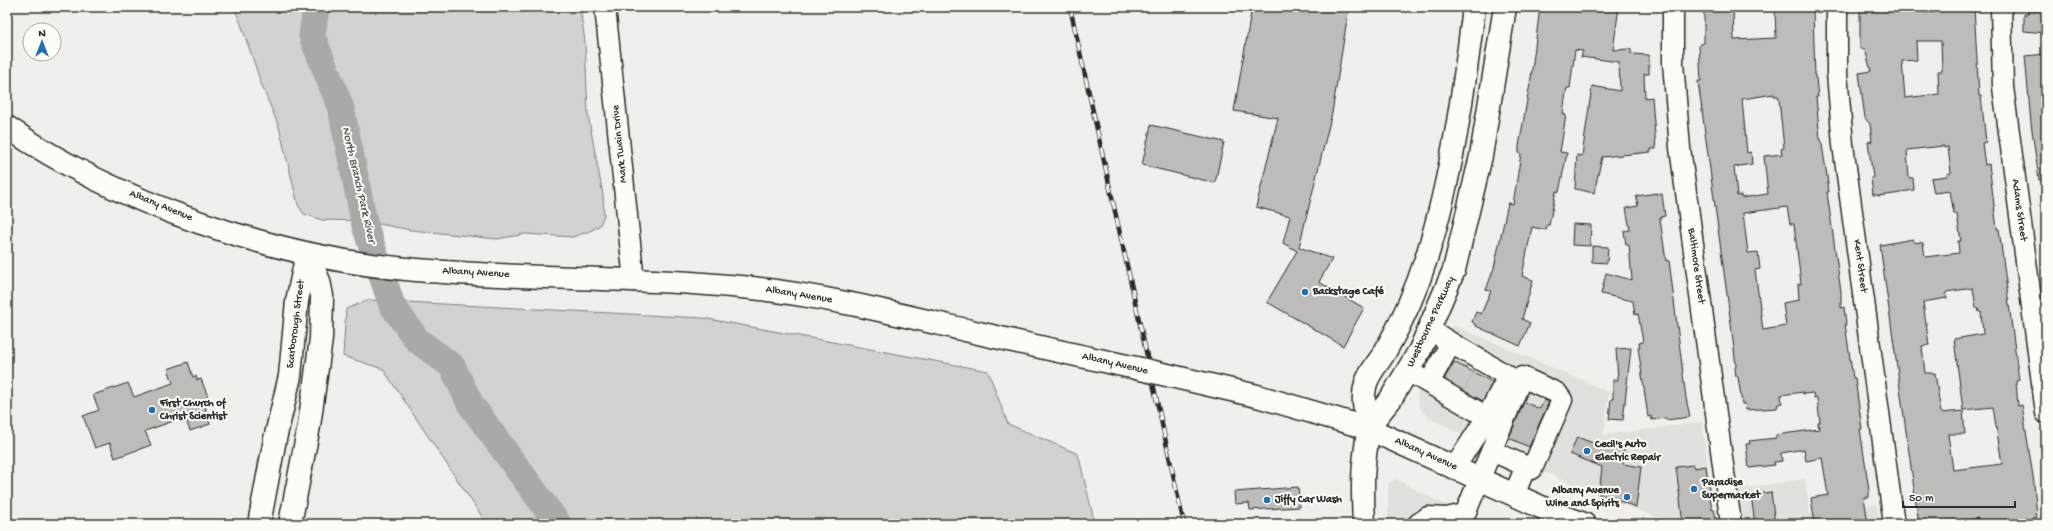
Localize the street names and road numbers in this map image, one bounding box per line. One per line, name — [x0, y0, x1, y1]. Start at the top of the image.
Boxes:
street label: Mark Twain Drive — [610, 104, 630, 184]
street label: Adams Street — [2009, 178, 2030, 243]
street label: Albany Avenue — [128, 188, 195, 224]
street label: Baltimore Street — [1685, 227, 1707, 306]
street label: Kent Street — [1850, 239, 1870, 295]
street label: Albany Avenue — [442, 265, 510, 281]
street label: Westbourne Parkway — [1405, 274, 1458, 369]
street label: Scarborough Street — [285, 277, 308, 369]
street label: Albany Avenue — [765, 284, 833, 306]
street label: Albany Avenue — [1081, 351, 1149, 377]
street label: Albany Avenue — [1393, 435, 1459, 473]

